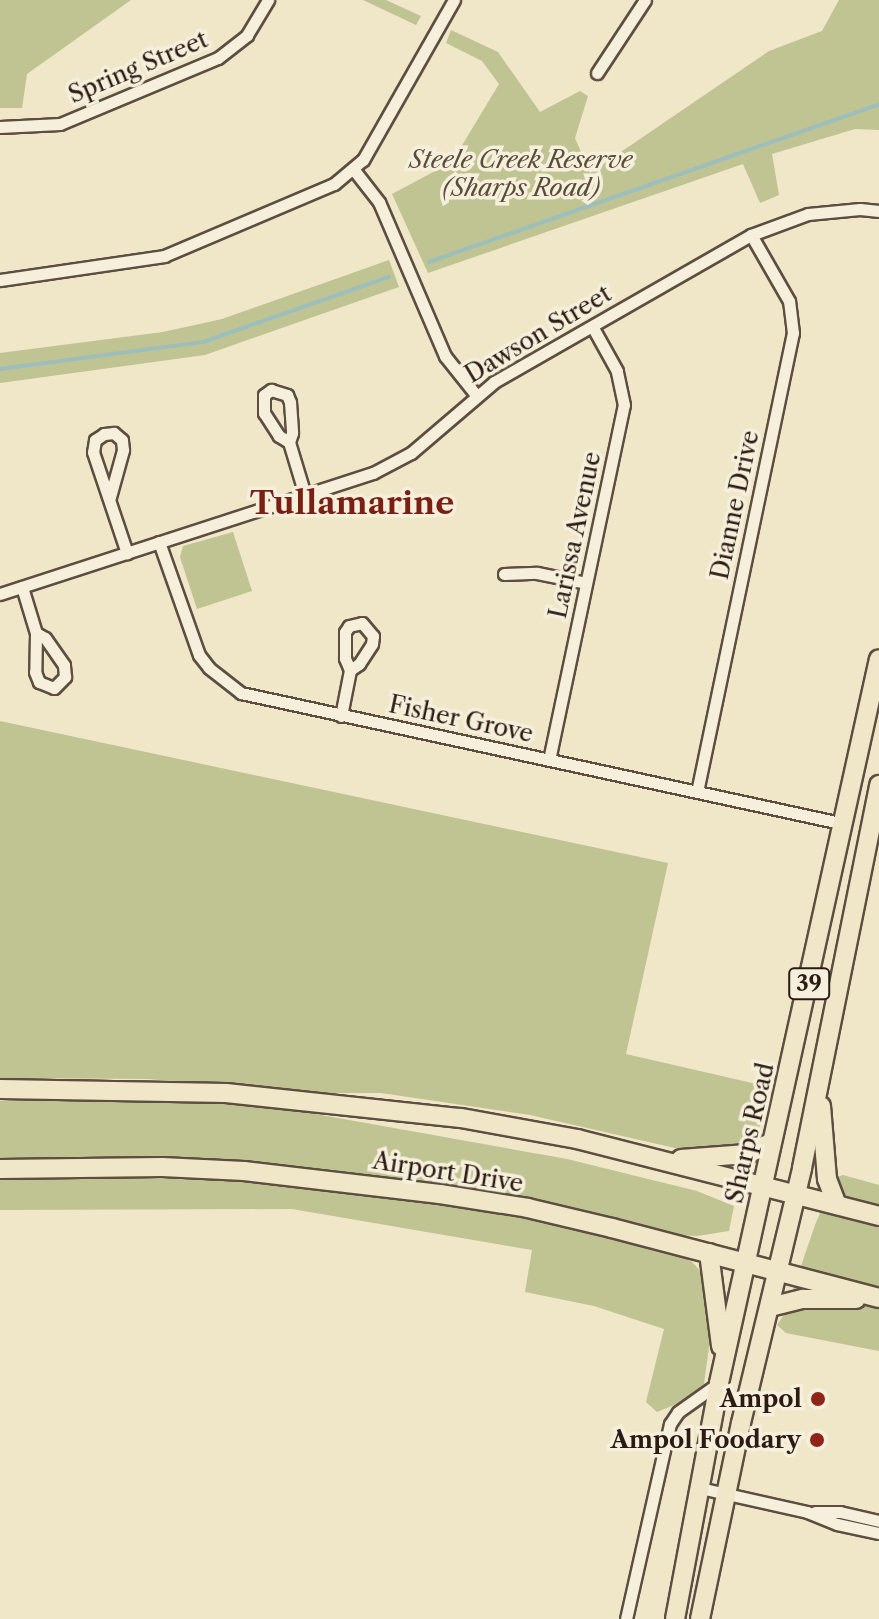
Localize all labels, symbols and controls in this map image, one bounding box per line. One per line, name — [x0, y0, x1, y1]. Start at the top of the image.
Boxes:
street label: Spring Street — [64, 25, 212, 109]
park label: Steele Creek Reserve (Sharps Road) — [409, 146, 633, 202]
street label: Dawson Street — [460, 279, 616, 389]
street label: Dianne Drive — [705, 428, 765, 582]
street label: Larissa Avenue — [543, 448, 607, 622]
district label: Tullamarine — [250, 484, 454, 522]
street label: Fisher Grove — [386, 690, 536, 748]
road number: 39 — [787, 966, 831, 1002]
street label: Sharps Road — [720, 1060, 780, 1206]
street label: Airport Drive — [371, 1146, 525, 1198]
place label: Ampol — [720, 1385, 802, 1413]
marker: Ampol — [809, 1390, 827, 1408]
place label: Ampol Foodary — [611, 1426, 801, 1454]
marker: Ampol Foodary — [808, 1431, 826, 1449]

